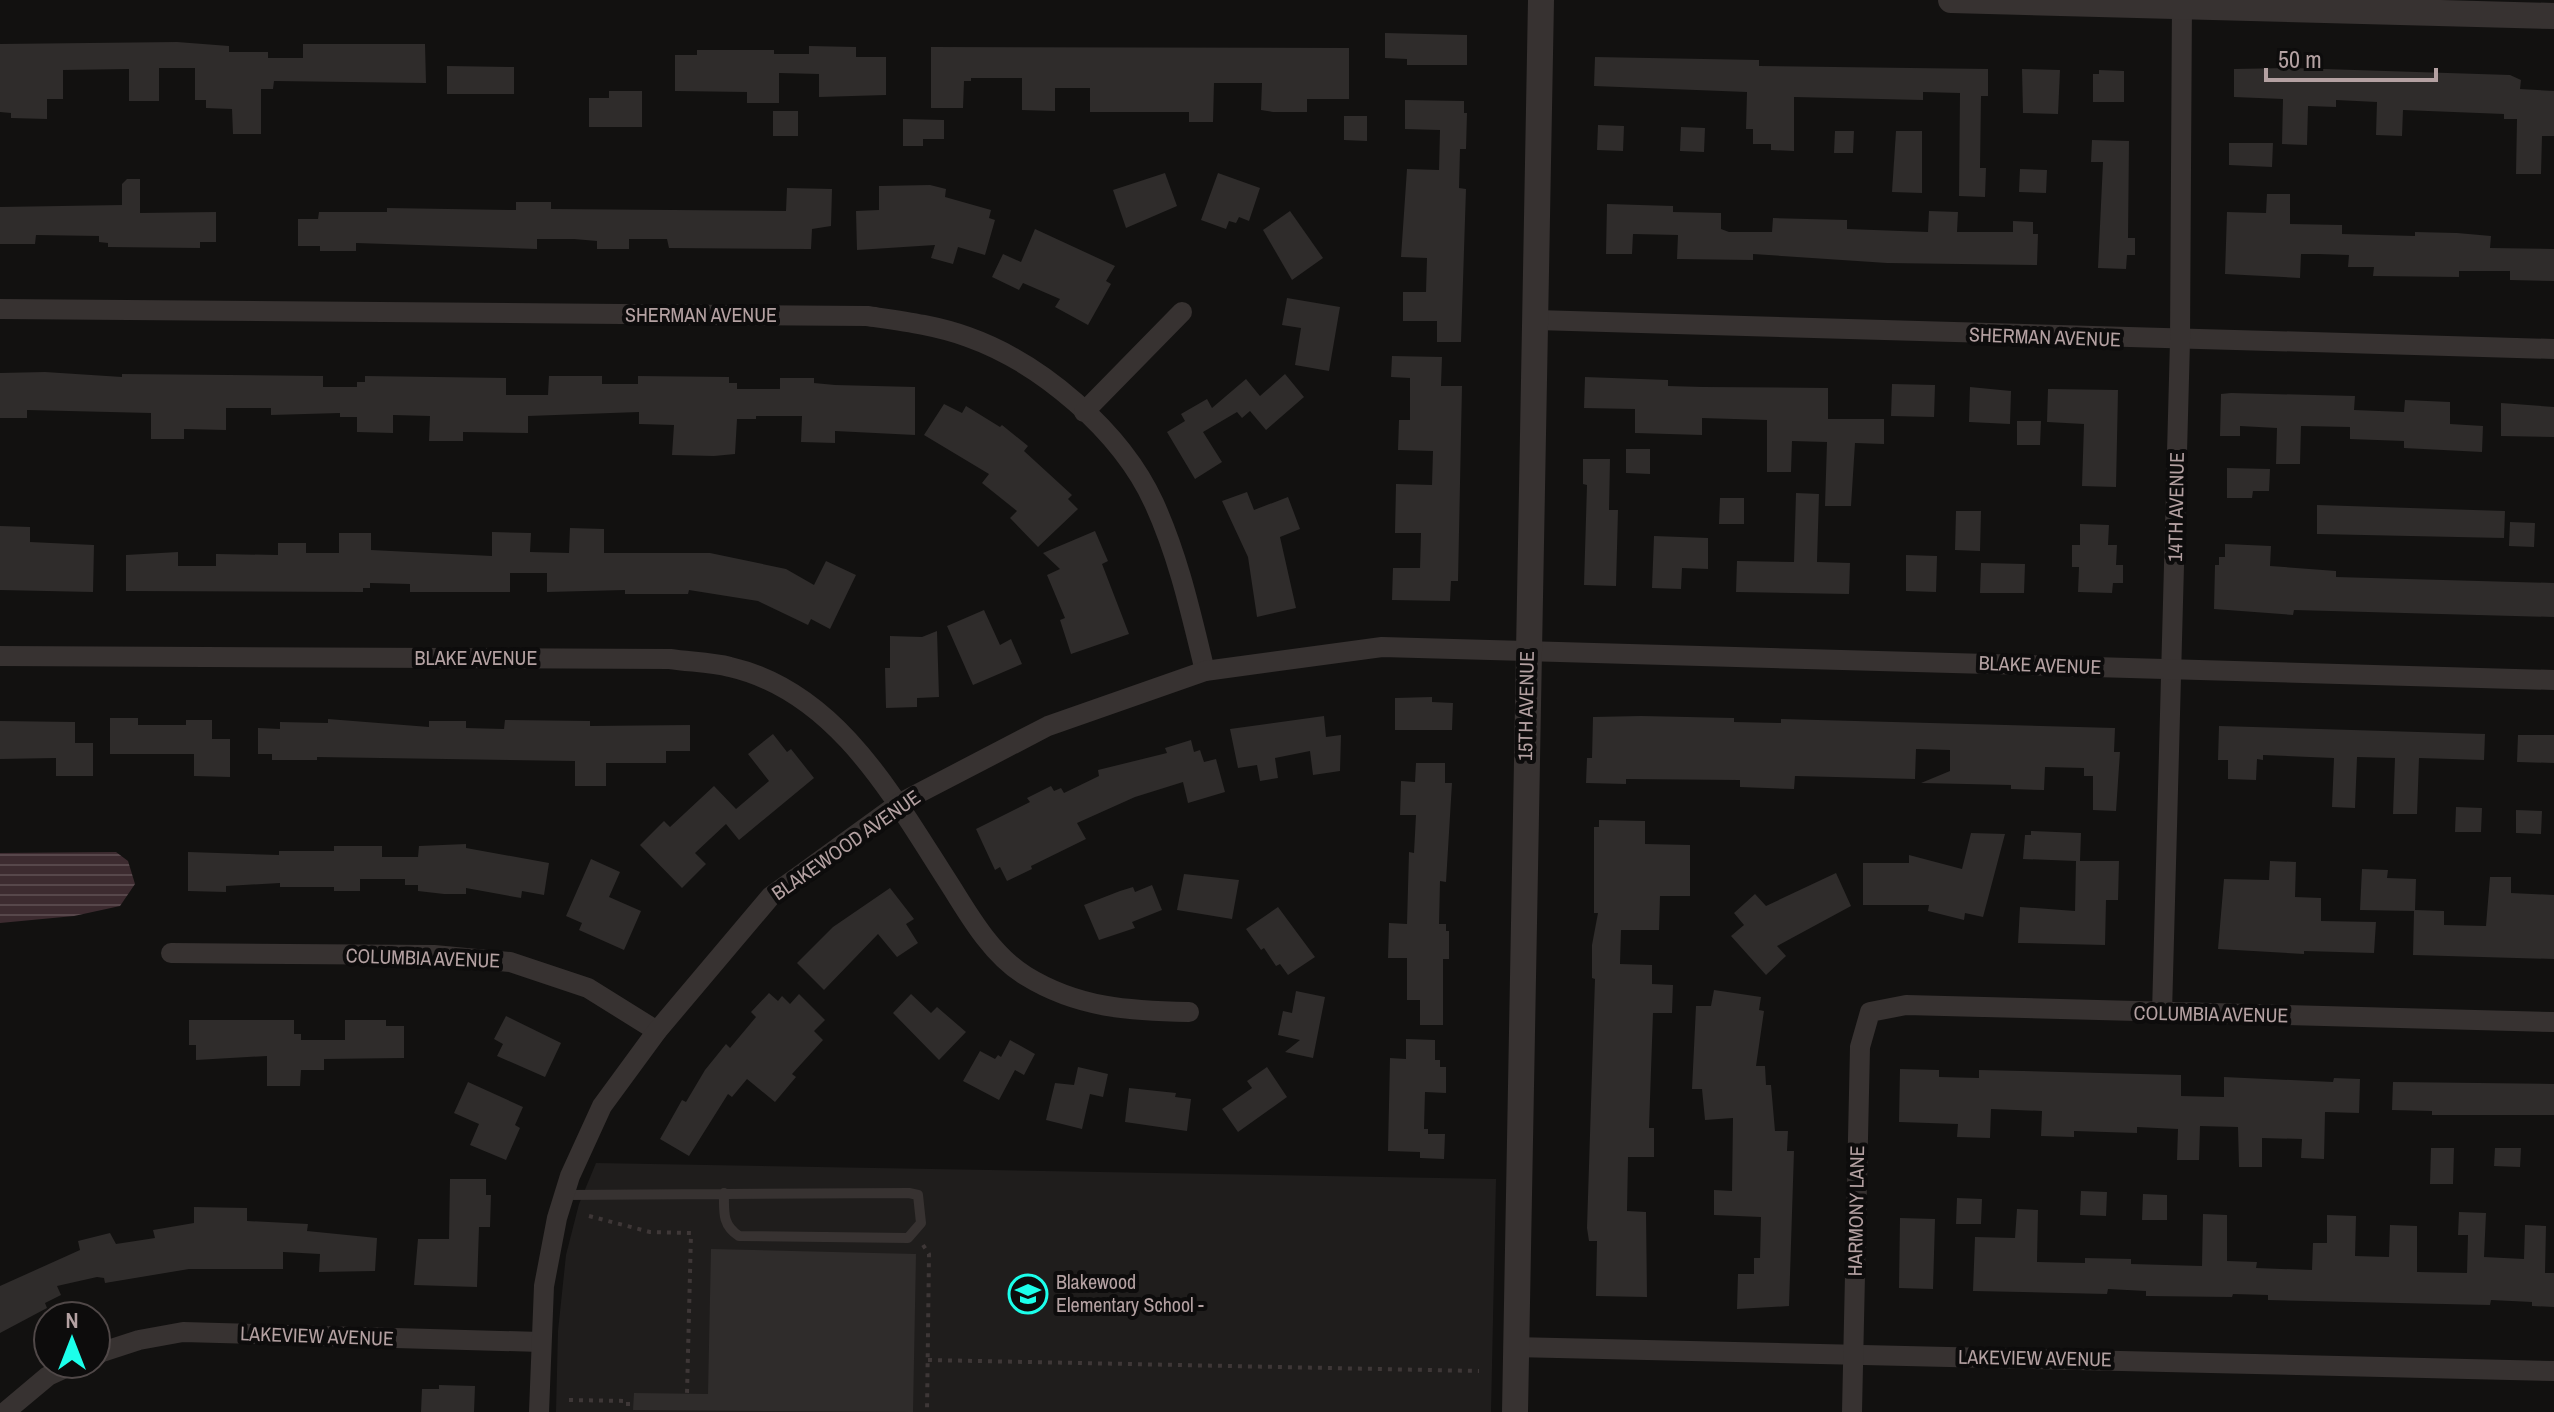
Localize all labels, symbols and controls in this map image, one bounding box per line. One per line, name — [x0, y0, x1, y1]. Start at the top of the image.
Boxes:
scale bar — [2266, 32, 2436, 82]
text: 50 m — [2278, 43, 2322, 75]
street label: SHERMAN AVENUE — [625, 301, 777, 328]
street label: SHERMAN AVENUE — [1969, 320, 2121, 353]
street label: 14TH AVENUE — [2161, 452, 2190, 562]
street label: BLAKE AVENUE — [415, 644, 537, 671]
street label: BLAKE AVENUE — [1978, 649, 2102, 680]
street label: 15TH AVENUE — [1511, 651, 1540, 761]
street label: BLAKEWOOD AVENUE — [766, 783, 925, 906]
street label: COLUMBIA AVENUE — [345, 941, 501, 974]
street label: COLUMBIA AVENUE — [2133, 999, 2289, 1028]
street label: HARMONY LANE — [1841, 1145, 1870, 1277]
place label: Blakewood Elementary School - — [1056, 1268, 1204, 1318]
school or university icon: Blakewood Elementary School - — [1007, 1273, 1049, 1315]
north arrow — [32, 1300, 112, 1380]
text: N — [65, 1305, 79, 1335]
street label: LAKEVIEW AVENUE — [240, 1319, 394, 1352]
street label: LAKEVIEW AVENUE — [1958, 1343, 2112, 1372]

